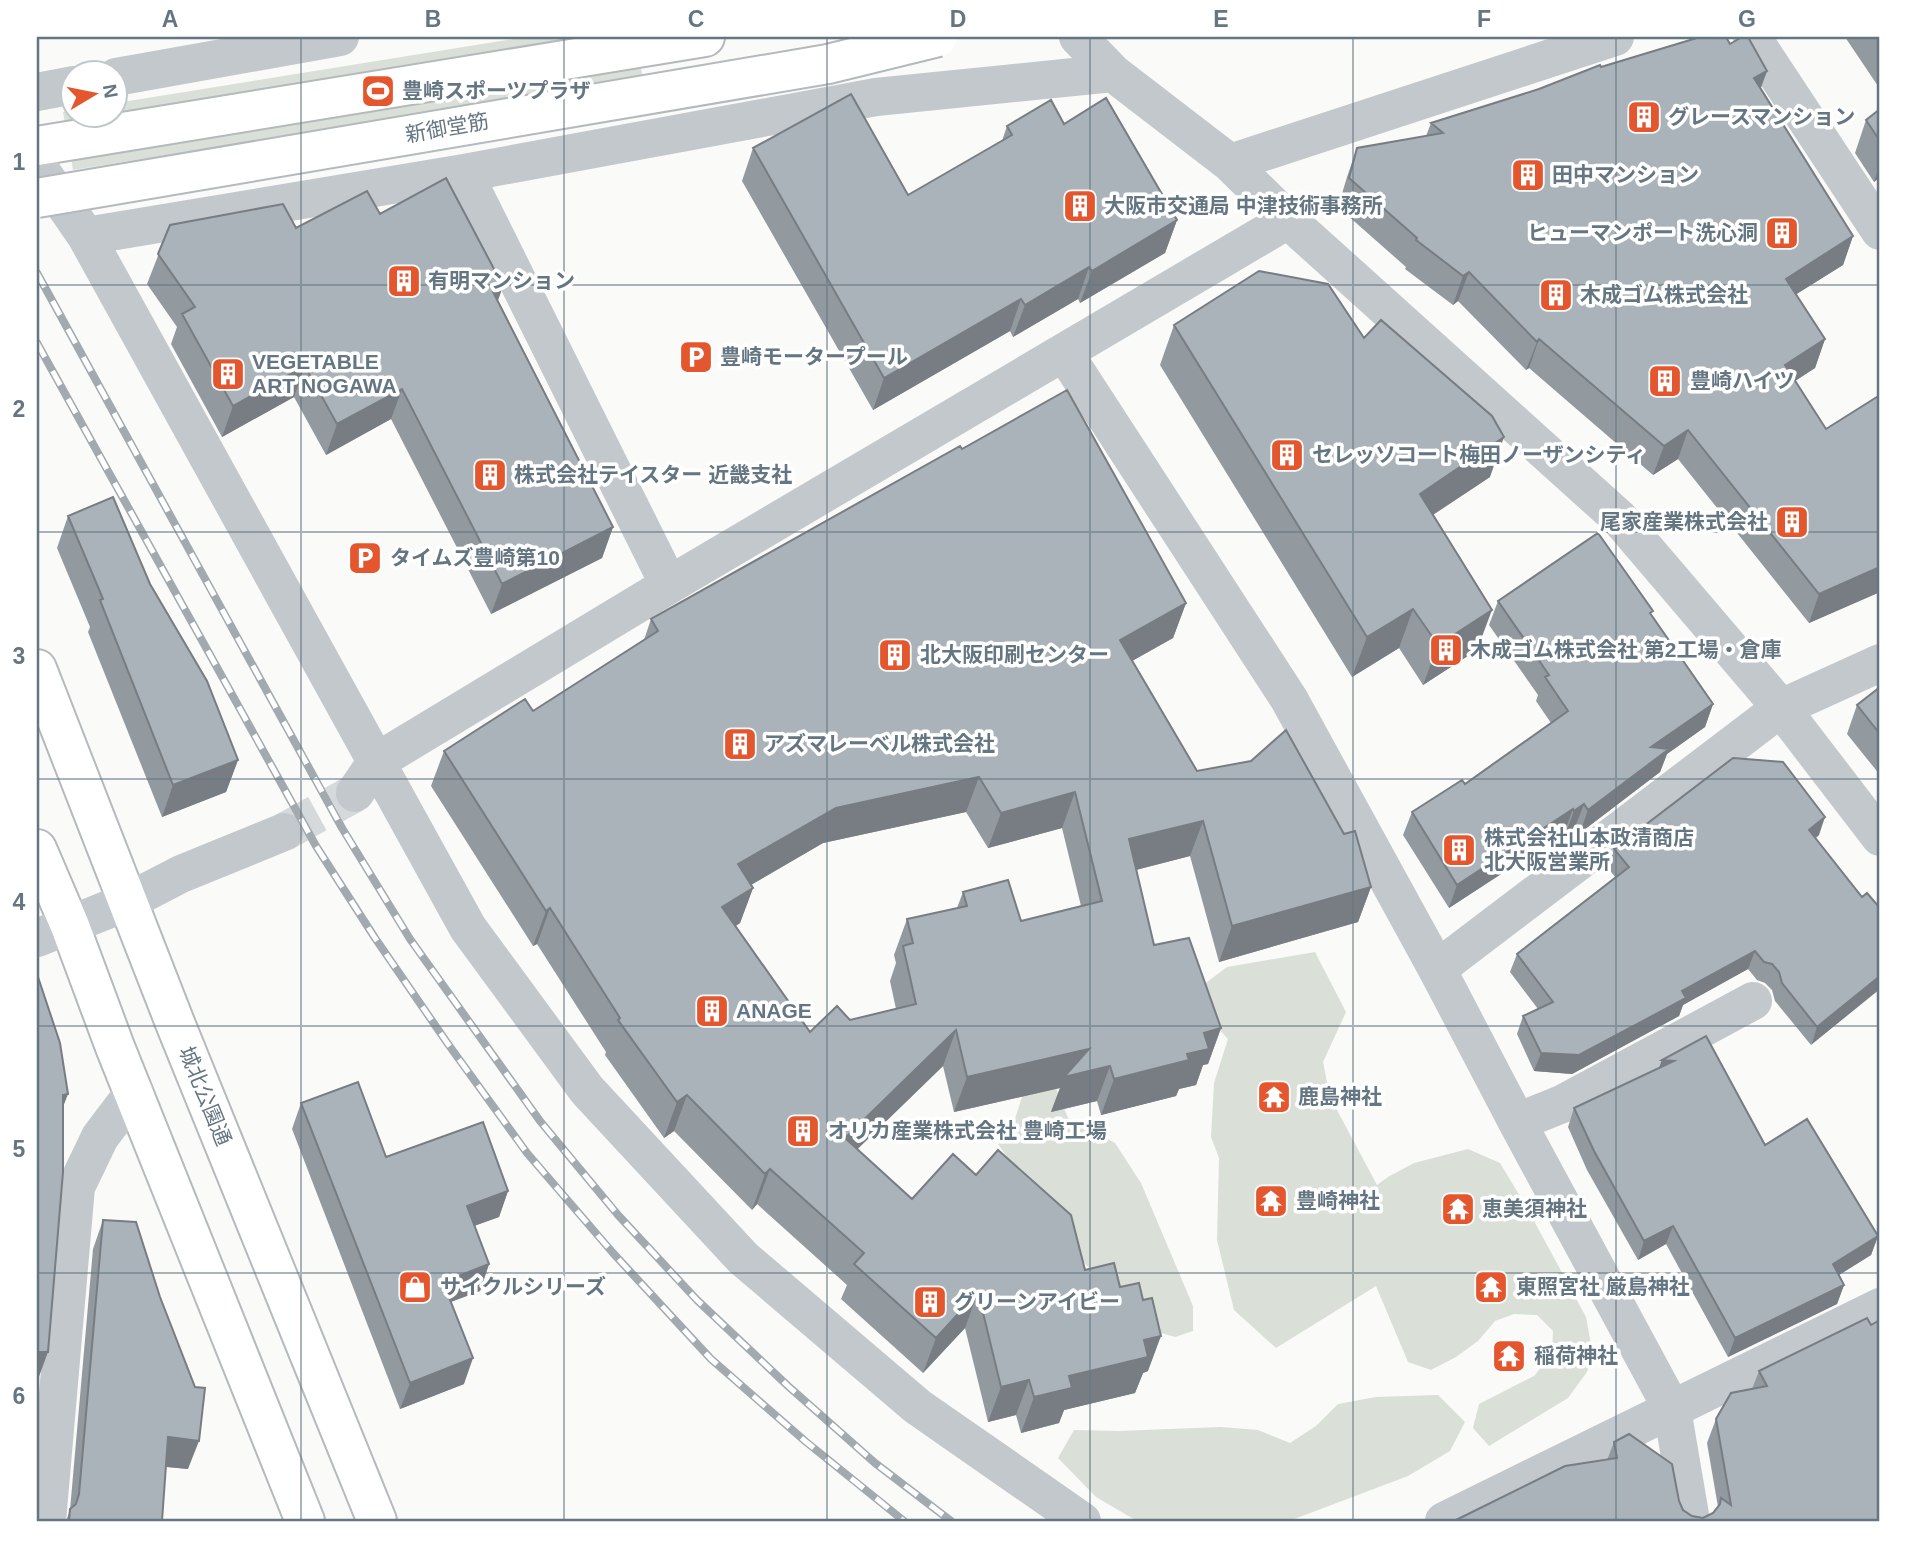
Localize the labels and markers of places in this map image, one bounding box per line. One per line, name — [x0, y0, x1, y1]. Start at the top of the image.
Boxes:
sports icon: 豊崎スポーツプラザ — [359, 72, 397, 110]
place label: 豊崎スポーツプラザ — [402, 79, 591, 102]
building icon: グレースマンション — [1625, 98, 1663, 136]
place label: グレースマンション — [1668, 105, 1855, 128]
building icon: 田中マンション — [1509, 156, 1547, 194]
place label: 田中マンション — [1552, 163, 1699, 186]
building icon: 大阪市交通局 中津技術事務所 — [1061, 187, 1099, 225]
place label: 大阪市交通局 中津技術事務所 — [1104, 194, 1383, 217]
building icon: ヒューマンポート洗心洞 — [1763, 214, 1801, 252]
place label: ヒューマンポート洗心洞 — [1527, 221, 1758, 244]
building icon: 有明マンション — [385, 262, 423, 300]
place label: 有明マンション — [428, 269, 575, 292]
building icon: 木成ゴム株式会社 — [1537, 276, 1575, 314]
place label: 木成ゴム株式会社 — [1580, 283, 1748, 306]
parking icon: 豊崎モータープール — [677, 338, 715, 376]
place label: 豊崎モータープール — [720, 345, 908, 368]
place label: VEGETABLE ART NOGAWA — [252, 350, 397, 397]
building icon: VEGETABLE ART NOGAWA — [209, 355, 247, 393]
building icon: 豊崎ハイツ — [1646, 362, 1684, 400]
place label: 豊崎ハイツ — [1690, 369, 1795, 392]
building icon: セレッソコート梅田ノーザンシティ — [1268, 436, 1306, 474]
place label: セレッソコート梅田ノーザンシティ — [1312, 443, 1646, 466]
building icon: 株式会社テイスター 近畿支社 — [471, 456, 509, 494]
place label: 株式会社テイスター 近畿支社 — [514, 463, 792, 486]
building icon: 尾家産業株式会社 — [1773, 503, 1811, 541]
place label: 尾家産業株式会社 — [1600, 510, 1768, 533]
parking icon: タイムズ豊崎第10 — [346, 539, 384, 577]
place label: タイムズ豊崎第10 — [390, 546, 560, 569]
building icon: 木成ゴム株式会社 第2工場・倉庫 — [1427, 631, 1465, 669]
building icon: 北大阪印刷センター — [876, 636, 914, 674]
place label: 木成ゴム株式会社 第2工場・倉庫 — [1470, 638, 1782, 661]
place label: 北大阪印刷センター — [920, 643, 1109, 666]
building icon: アズマレーベル株式会社 — [721, 725, 759, 763]
place label: アズマレーベル株式会社 — [764, 732, 995, 755]
place label: 株式会社山本政清商店 北大阪営業所 — [1484, 826, 1694, 873]
building icon: 株式会社山本政清商店 北大阪営業所 — [1440, 831, 1478, 869]
building icon: ANAGE — [693, 992, 731, 1030]
place label: ANAGE — [736, 999, 812, 1022]
temple icon: 鹿島神社 — [1255, 1078, 1293, 1116]
place label: 鹿島神社 — [1298, 1085, 1382, 1108]
building icon: オリカ産業株式会社 豊崎工場 — [784, 1112, 822, 1150]
place label: オリカ産業株式会社 豊崎工場 — [828, 1119, 1107, 1142]
temple icon: 豊崎神社 — [1252, 1182, 1290, 1220]
place label: 豊崎神社 — [1296, 1189, 1380, 1212]
temple icon: 恵美須神社 — [1439, 1190, 1477, 1228]
place label: 恵美須神社 — [1482, 1197, 1587, 1220]
shop icon: サイクルシリーズ — [396, 1268, 434, 1306]
temple icon: 東照宮社 厳島神社 — [1472, 1268, 1510, 1306]
place label: サイクルシリーズ — [440, 1275, 606, 1298]
place label: 東照宮社 厳島神社 — [1516, 1275, 1690, 1298]
building icon: グリーンアイビー — [911, 1283, 949, 1321]
place label: グリーンアイビー — [954, 1290, 1120, 1313]
temple icon: 稲荷神社 — [1490, 1337, 1528, 1375]
place label: 稲荷神社 — [1534, 1344, 1618, 1367]

